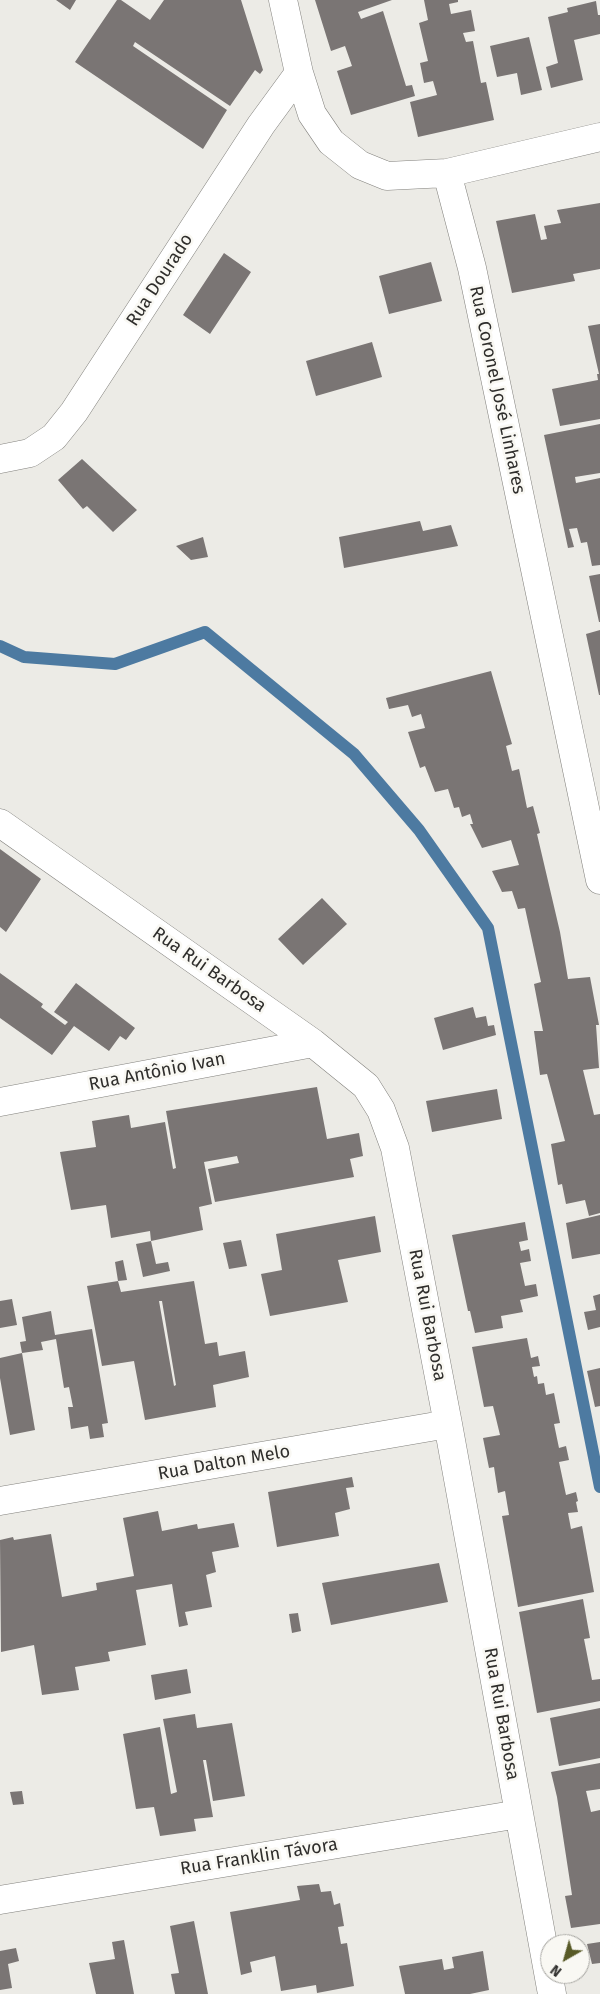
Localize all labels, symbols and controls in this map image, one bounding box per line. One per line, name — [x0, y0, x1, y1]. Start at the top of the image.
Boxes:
street label: Rua Dourado — [122, 230, 198, 330]
street label: Rua Coronel José Linhares — [464, 284, 530, 496]
street label: Rua Rui Barbosa — [148, 923, 270, 1017]
street label: Rua Antônio Ivan — [87, 1048, 227, 1096]
street label: Rua Rui Barbosa — [404, 1247, 450, 1383]
street label: Rua Dalton Melo — [156, 1441, 292, 1485]
street label: Rua Rui Barbosa — [479, 1646, 523, 1782]
street label: Rua Franklin Távora — [179, 1834, 339, 1880]
north arrow — [540, 1934, 590, 1984]
text: N — [547, 1961, 565, 1980]

